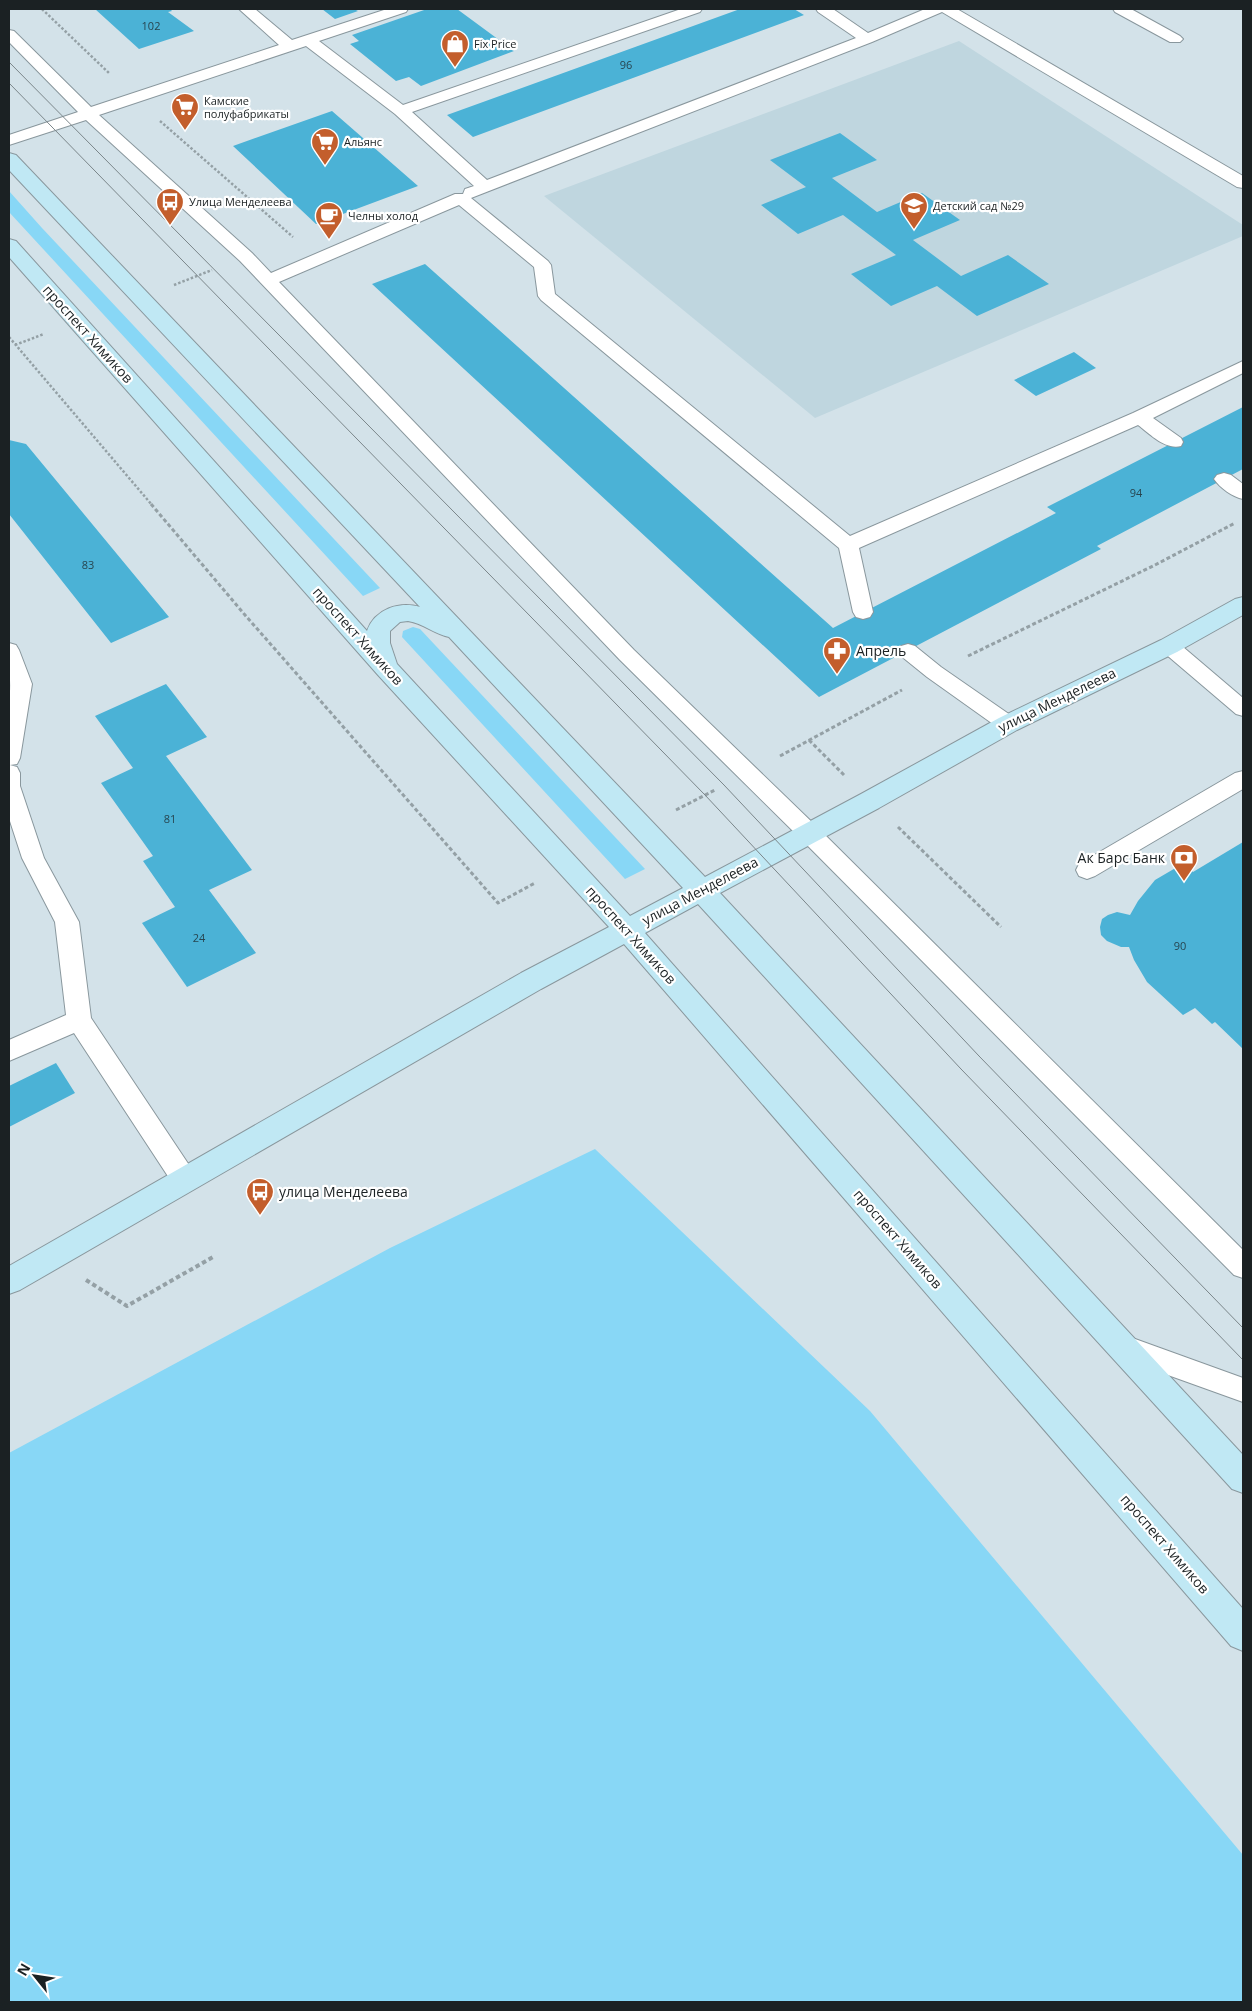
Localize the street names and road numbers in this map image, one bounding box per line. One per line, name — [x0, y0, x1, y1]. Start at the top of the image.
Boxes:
street label: проспект Химиков — [39, 280, 138, 387]
street label: проспект Химиков — [309, 582, 408, 689]
street label: улица Менделеева — [995, 663, 1119, 736]
street label: улица Менделеева — [638, 852, 761, 929]
street label: проспект Химиков — [582, 881, 681, 988]
street label: проспект Химиков — [850, 1185, 947, 1293]
street label: проспект Химиков — [1117, 1490, 1214, 1598]

